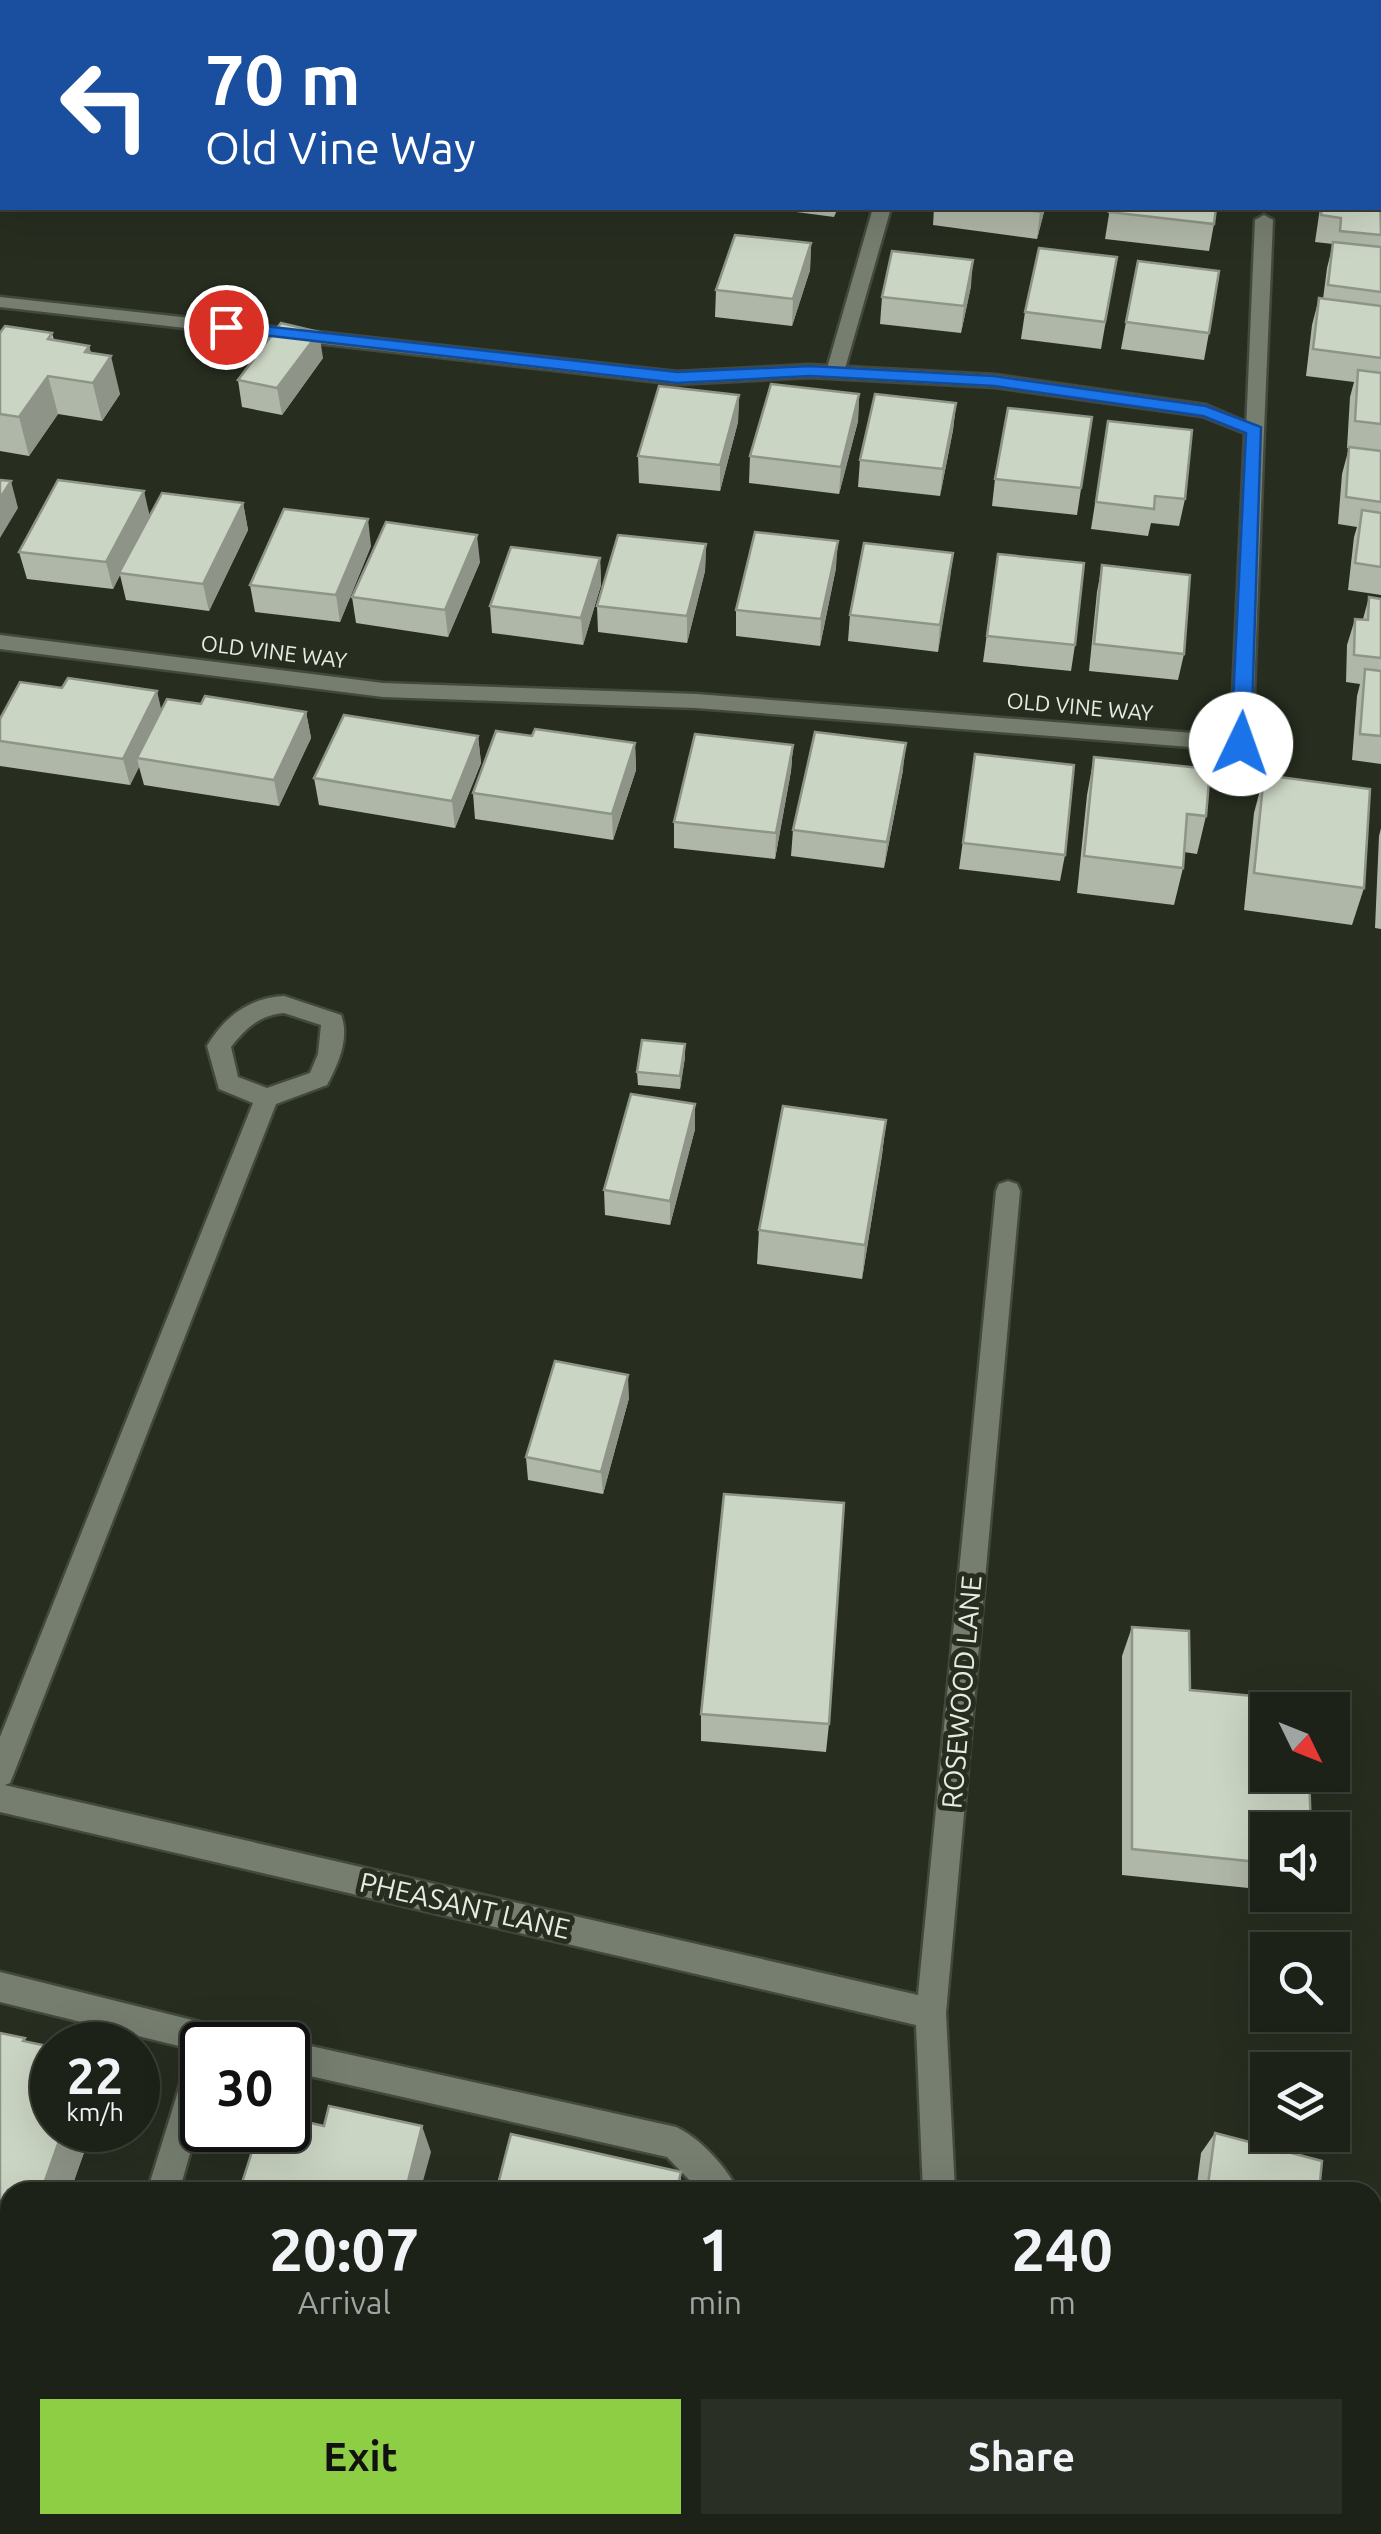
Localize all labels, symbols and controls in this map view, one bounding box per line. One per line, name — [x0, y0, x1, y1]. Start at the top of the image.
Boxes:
icon: left — [40, 40, 170, 170]
text: 70 m — [205, 40, 361, 118]
text: Old Vine Way — [205, 122, 476, 173]
pin — [184, 285, 269, 370]
icon: arrive — [199, 300, 254, 355]
street label: OLD VINE WAY — [199, 630, 349, 672]
street label: OLD VINE WAY — [1006, 687, 1155, 725]
position arrow — [1189, 692, 1293, 796]
street label: ROSEWOOD LANE — [935, 1574, 987, 1810]
north arrow — [1250, 1692, 1350, 1792]
map controls — [1250, 1692, 1350, 2152]
button: sound — [1250, 1812, 1350, 1912]
street label: PHEASANT LANE — [357, 1866, 573, 1944]
button: search — [1250, 1932, 1350, 2032]
speed limit sign: 30 — [180, 2022, 310, 2152]
text: 22 — [67, 2047, 123, 2103]
button: layers — [1250, 2052, 1350, 2152]
text: km/h — [66, 2098, 124, 2126]
text: 20:07 — [269, 2215, 419, 2282]
text: 1 — [698, 2215, 732, 2282]
text: 240 — [1011, 2215, 1113, 2282]
text: Arrival — [298, 2284, 391, 2320]
text: min — [688, 2284, 742, 2320]
text: m — [1048, 2284, 1076, 2320]
button: Exit — [40, 2399, 681, 2514]
button: Share — [701, 2399, 1342, 2514]

